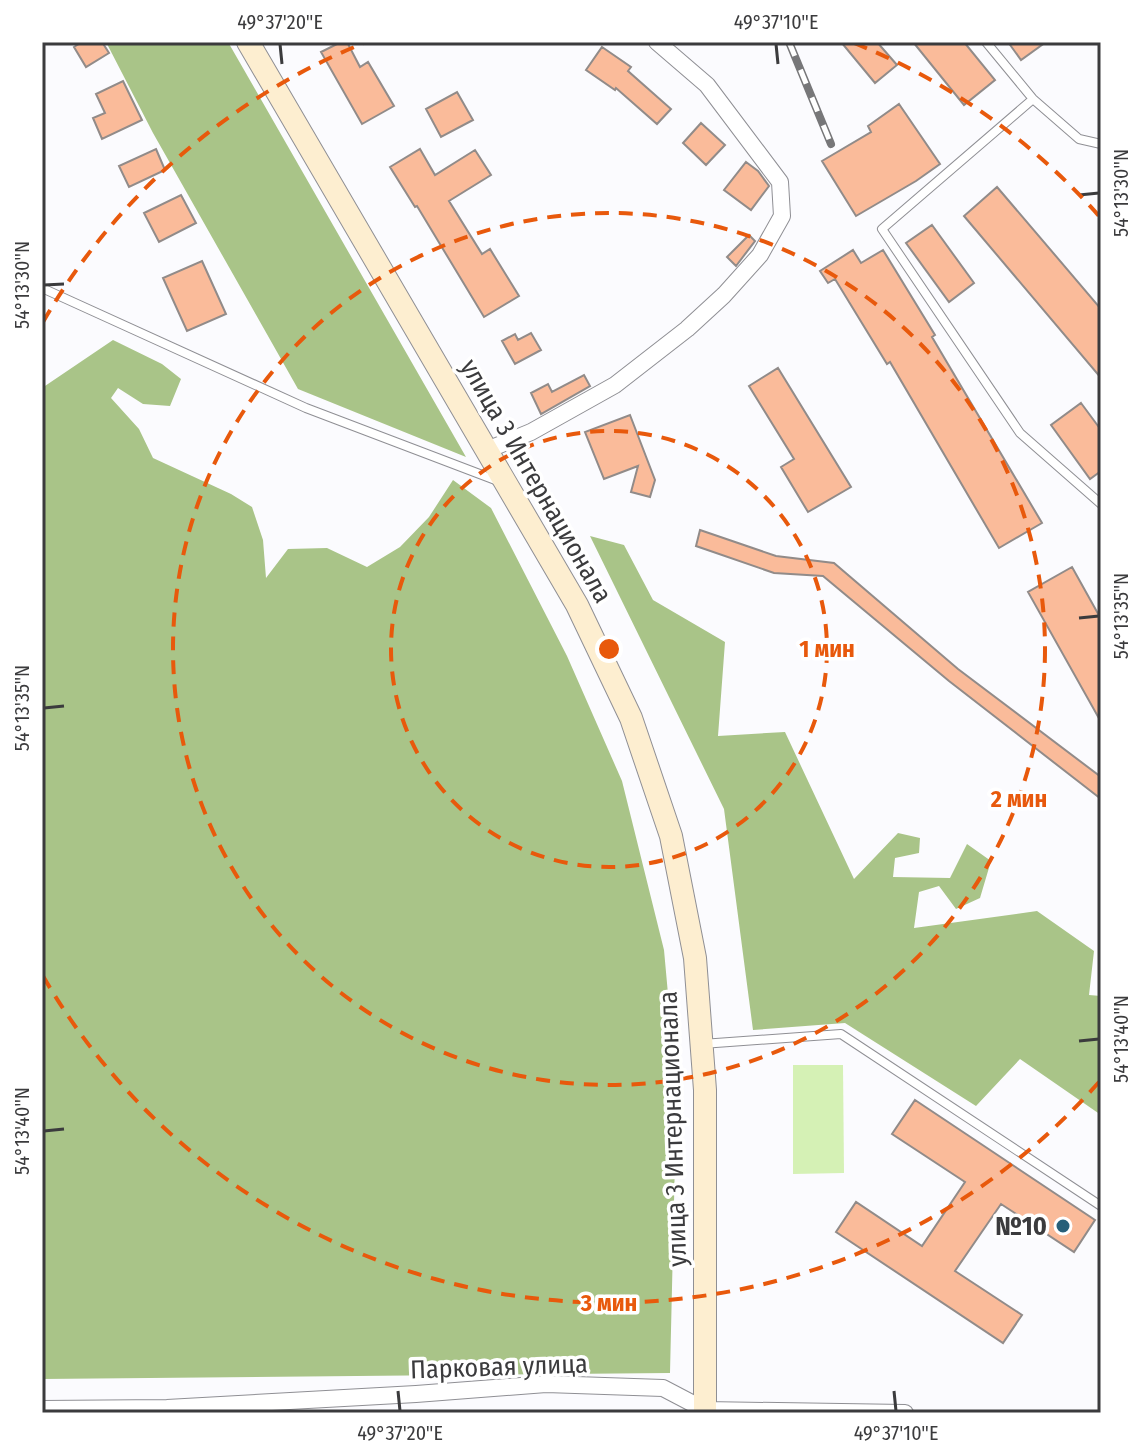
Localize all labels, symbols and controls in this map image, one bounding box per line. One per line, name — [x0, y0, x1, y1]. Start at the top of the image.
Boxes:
text: 49°37'20"E — [237, 10, 323, 34]
text: 49°37'10"E — [734, 10, 818, 34]
text: 54°13'30"N — [1109, 149, 1133, 237]
text: 54°13'30"N — [10, 241, 34, 329]
street label: улица 3 Интернационала — [454, 354, 618, 608]
text: 54°13'35"N — [1109, 573, 1133, 659]
centre of rings — [595, 635, 623, 663]
text: 1 мин — [799, 635, 855, 663]
text: 54°13'35"N — [10, 665, 34, 751]
text: 2 мин — [990, 785, 1047, 813]
street label: улица 3 Интернационала — [653, 991, 693, 1267]
text: 54°13'40"N — [1109, 995, 1133, 1083]
text: 54°13'40"N — [10, 1087, 34, 1175]
place label: №10 — [995, 1211, 1047, 1242]
marker: №10 — [1054, 1217, 1072, 1235]
text: 3 мин — [580, 1289, 637, 1317]
street label: Парковая улица — [410, 1348, 588, 1386]
text: 49°37'20"E — [357, 1421, 443, 1445]
text: 49°37'10"E — [854, 1421, 938, 1445]

